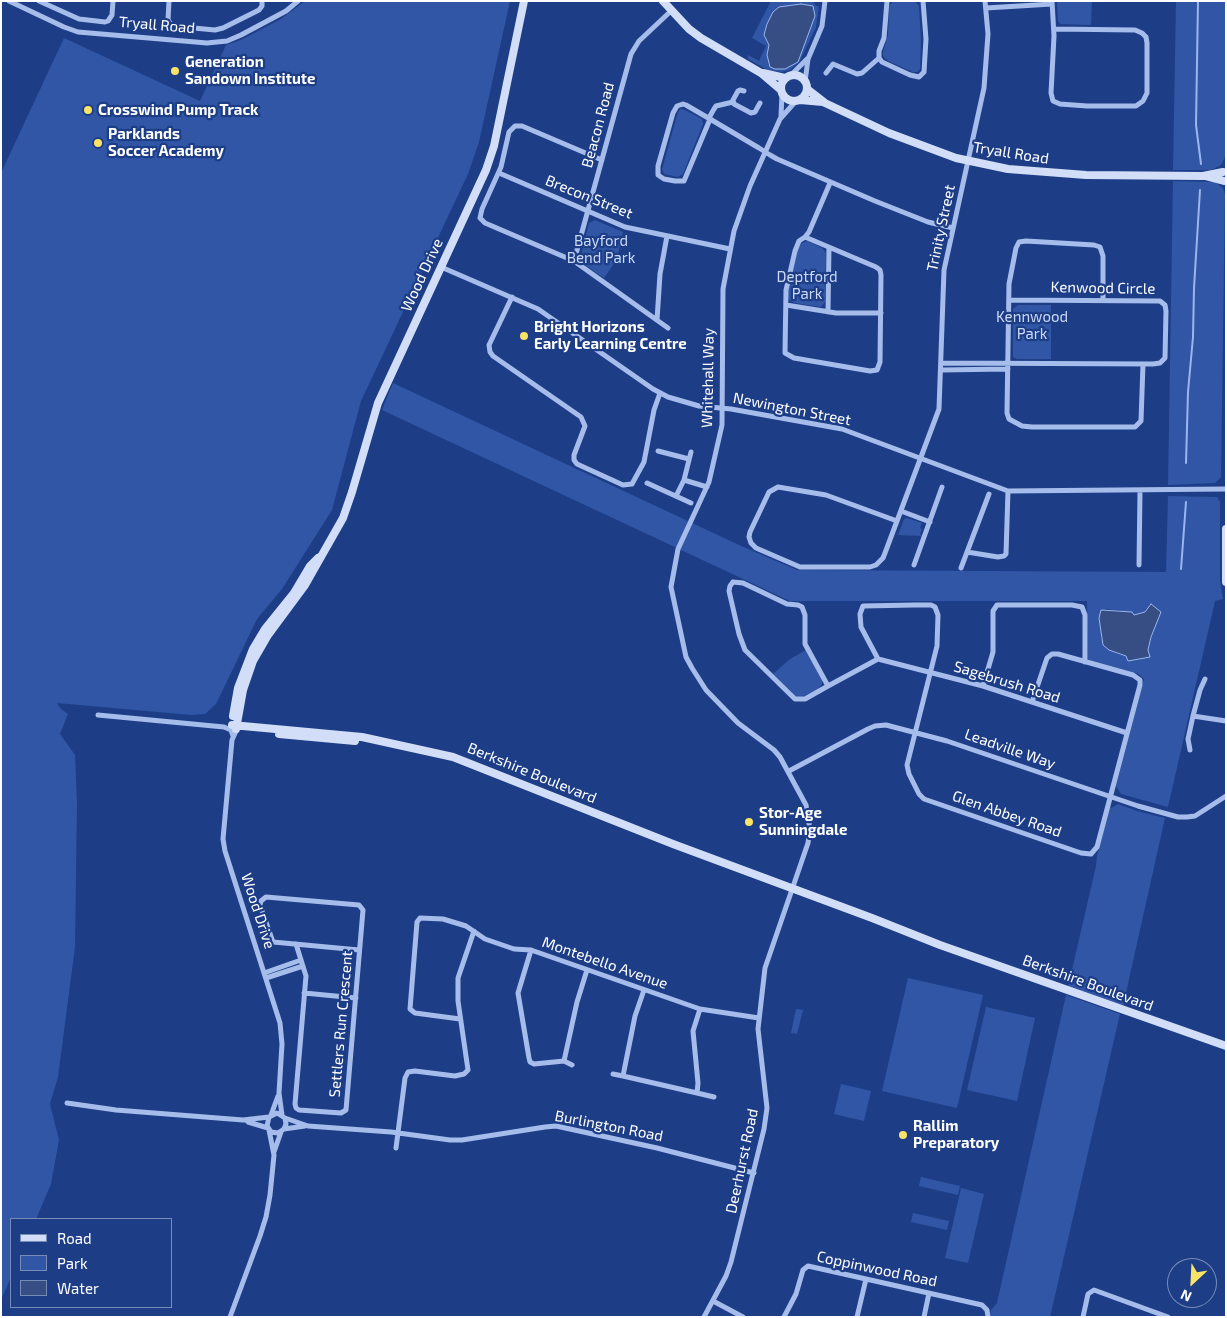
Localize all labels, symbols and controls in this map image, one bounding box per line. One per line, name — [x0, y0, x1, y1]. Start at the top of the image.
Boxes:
street label: Tryall Road — [118, 13, 196, 37]
place label: Generation Sandown Institute — [185, 53, 315, 88]
marker: Generation Sandown Institute — [169, 65, 181, 77]
street label: Beacon Road — [578, 80, 618, 170]
place label: Crosswind Pump Track — [98, 101, 258, 119]
marker: Crosswind Pump Track — [82, 104, 94, 116]
place label: Parklands Soccer Academy — [108, 125, 224, 160]
marker: Parklands Soccer Academy — [92, 137, 104, 149]
street label: Tryall Road — [972, 138, 1050, 168]
street label: Brecon Street — [543, 171, 635, 223]
street label: Trinity Street — [923, 183, 959, 273]
park label: Bayford Bend Park — [567, 232, 635, 267]
street label: Wood Drive — [397, 236, 447, 314]
park label: Deptford Park — [777, 268, 837, 303]
street label: Kenwood Circle — [1051, 278, 1155, 298]
park label: Kennwood Park — [996, 308, 1068, 343]
place label: Bright Horizons Early Learning Centre — [534, 318, 687, 353]
street label: Whitehall Way — [698, 328, 718, 428]
marker: Bright Horizons Early Learning Centre — [518, 330, 530, 342]
street label: Newington Street — [731, 389, 853, 429]
street label: Sagebrush Road — [952, 657, 1062, 707]
street label: Leadville Way — [962, 725, 1058, 773]
street label: Berkshire Boulevard — [465, 739, 599, 807]
street label: Glen Abbey Road — [950, 787, 1064, 841]
place label: Stor-Age Sunningdale — [759, 804, 847, 839]
marker: Stor-Age Sunningdale — [743, 816, 755, 828]
street label: Wood Drive — [237, 871, 279, 951]
street label: Montebello Avenue — [540, 933, 670, 993]
street label: Settlers Run Crescent — [326, 950, 356, 1098]
street label: Berkshire Boulevard — [1020, 951, 1156, 1015]
street label: Burlington Road — [553, 1107, 665, 1145]
street label: Deerhurst Road — [722, 1107, 762, 1215]
place label: Rallim Preparatory — [913, 1117, 999, 1152]
marker: Rallim Preparatory — [897, 1129, 909, 1141]
legend — [10, 1218, 172, 1308]
text: Road — [57, 1229, 92, 1247]
street label: Coppinwood Road — [815, 1247, 939, 1291]
text: Park — [57, 1254, 88, 1272]
north arrow — [1167, 1258, 1217, 1308]
text: Water — [57, 1279, 99, 1297]
text: N — [1178, 1286, 1194, 1306]

